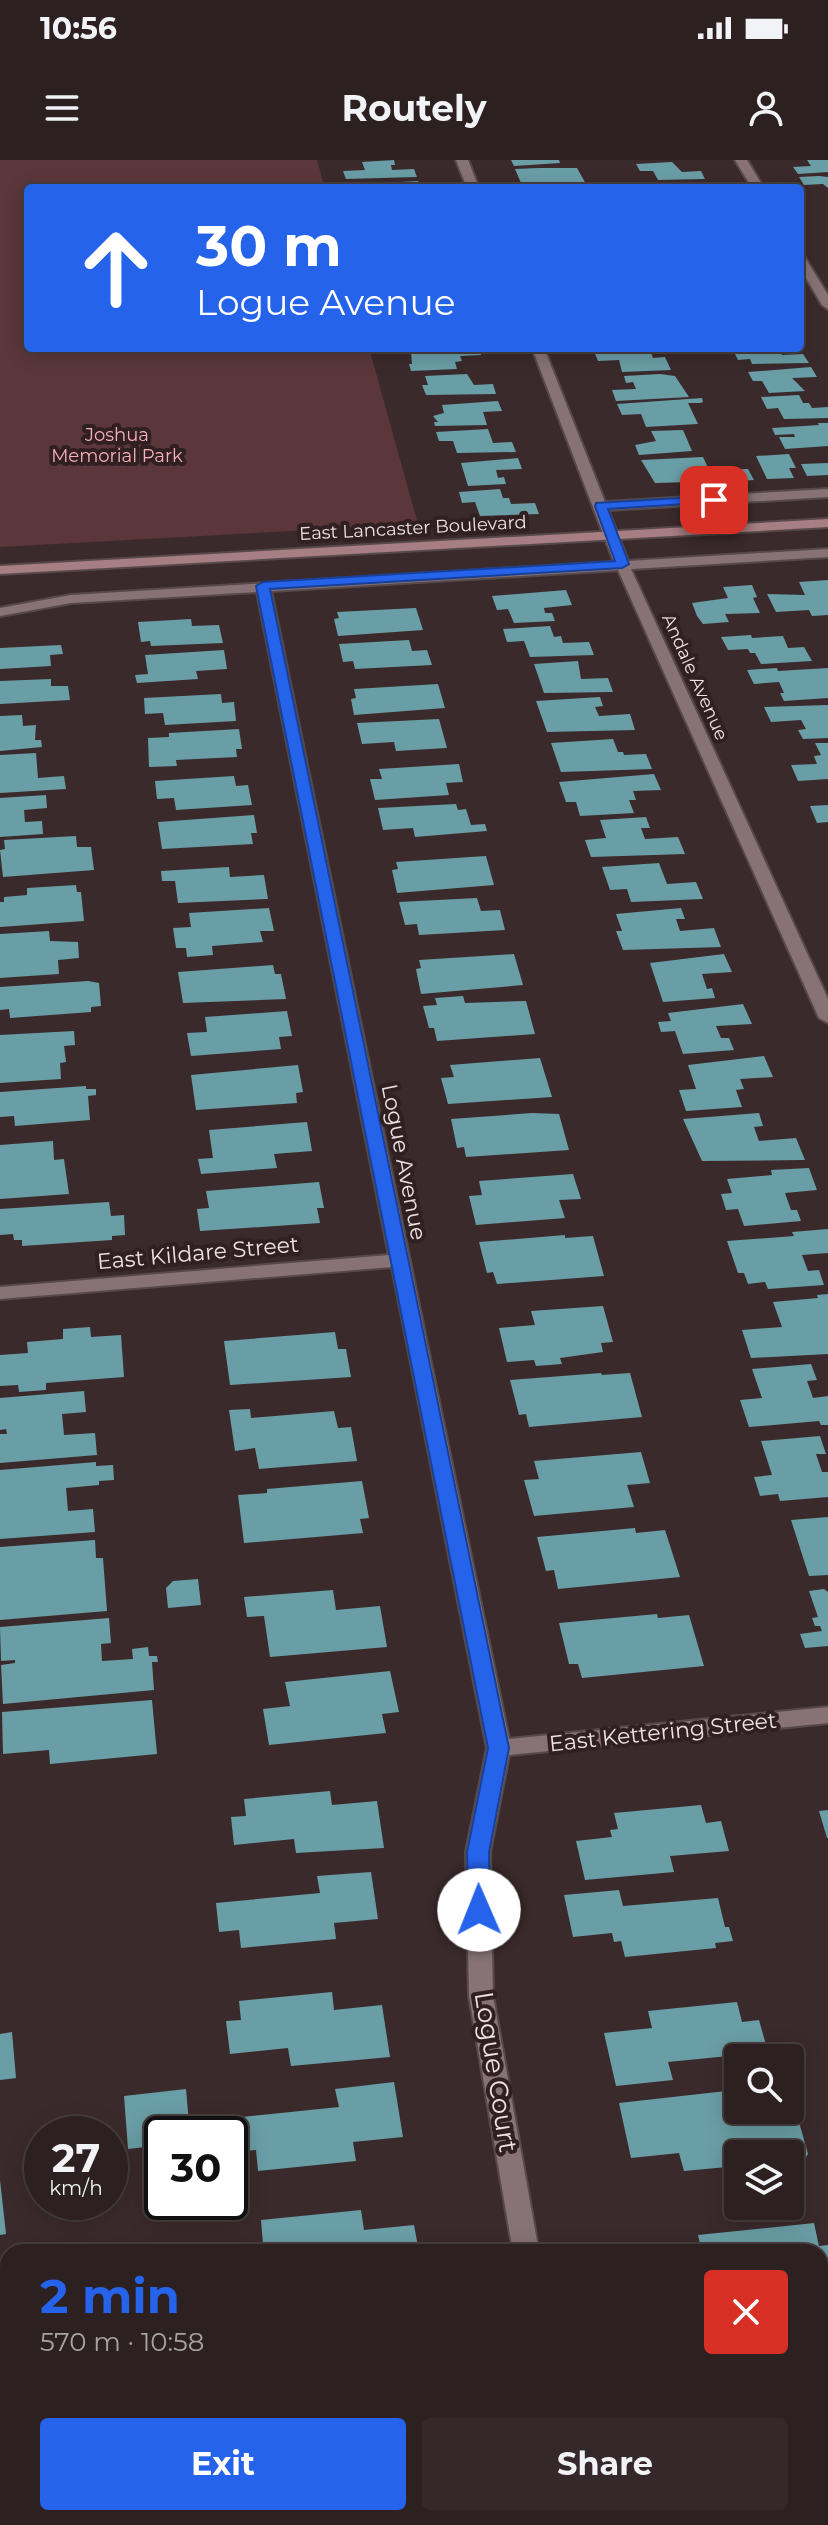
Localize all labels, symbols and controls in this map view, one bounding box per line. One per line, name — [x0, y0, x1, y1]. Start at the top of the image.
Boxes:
text: 10:56 — [40, 10, 117, 47]
icon: menu — [40, 86, 84, 130]
text: Routely — [342, 86, 486, 130]
icon: person — [744, 86, 788, 130]
text: 30 m — [196, 212, 342, 280]
icon: ahead — [64, 216, 168, 320]
text: Logue Avenue — [196, 280, 455, 324]
park label: Joshua Memorial Park — [51, 424, 183, 467]
pin — [680, 466, 748, 534]
icon: arrive — [692, 478, 736, 522]
street label: East Lancaster Boulevard — [299, 511, 527, 545]
street label: Andale Avenue — [657, 610, 733, 744]
street label: Logue Avenue — [376, 1082, 432, 1242]
street label: East Kildare Street — [96, 1231, 300, 1275]
street label: East Kettering Street — [548, 1707, 778, 1757]
position arrow — [437, 1868, 521, 1952]
street label: Logue Court — [468, 1989, 524, 2155]
map controls — [724, 2044, 804, 2220]
button: search — [724, 2044, 804, 2124]
speed limit sign: 30 — [144, 2116, 248, 2220]
text: 27 — [52, 2133, 100, 2182]
button: layers — [724, 2140, 804, 2220]
text: km/h — [49, 2176, 103, 2200]
text: 2 min — [40, 2267, 180, 2325]
button: close — [704, 2270, 788, 2354]
text: 570 m · 10:58 — [40, 2326, 204, 2358]
button: Exit — [40, 2418, 406, 2510]
button: Share — [422, 2418, 788, 2510]

